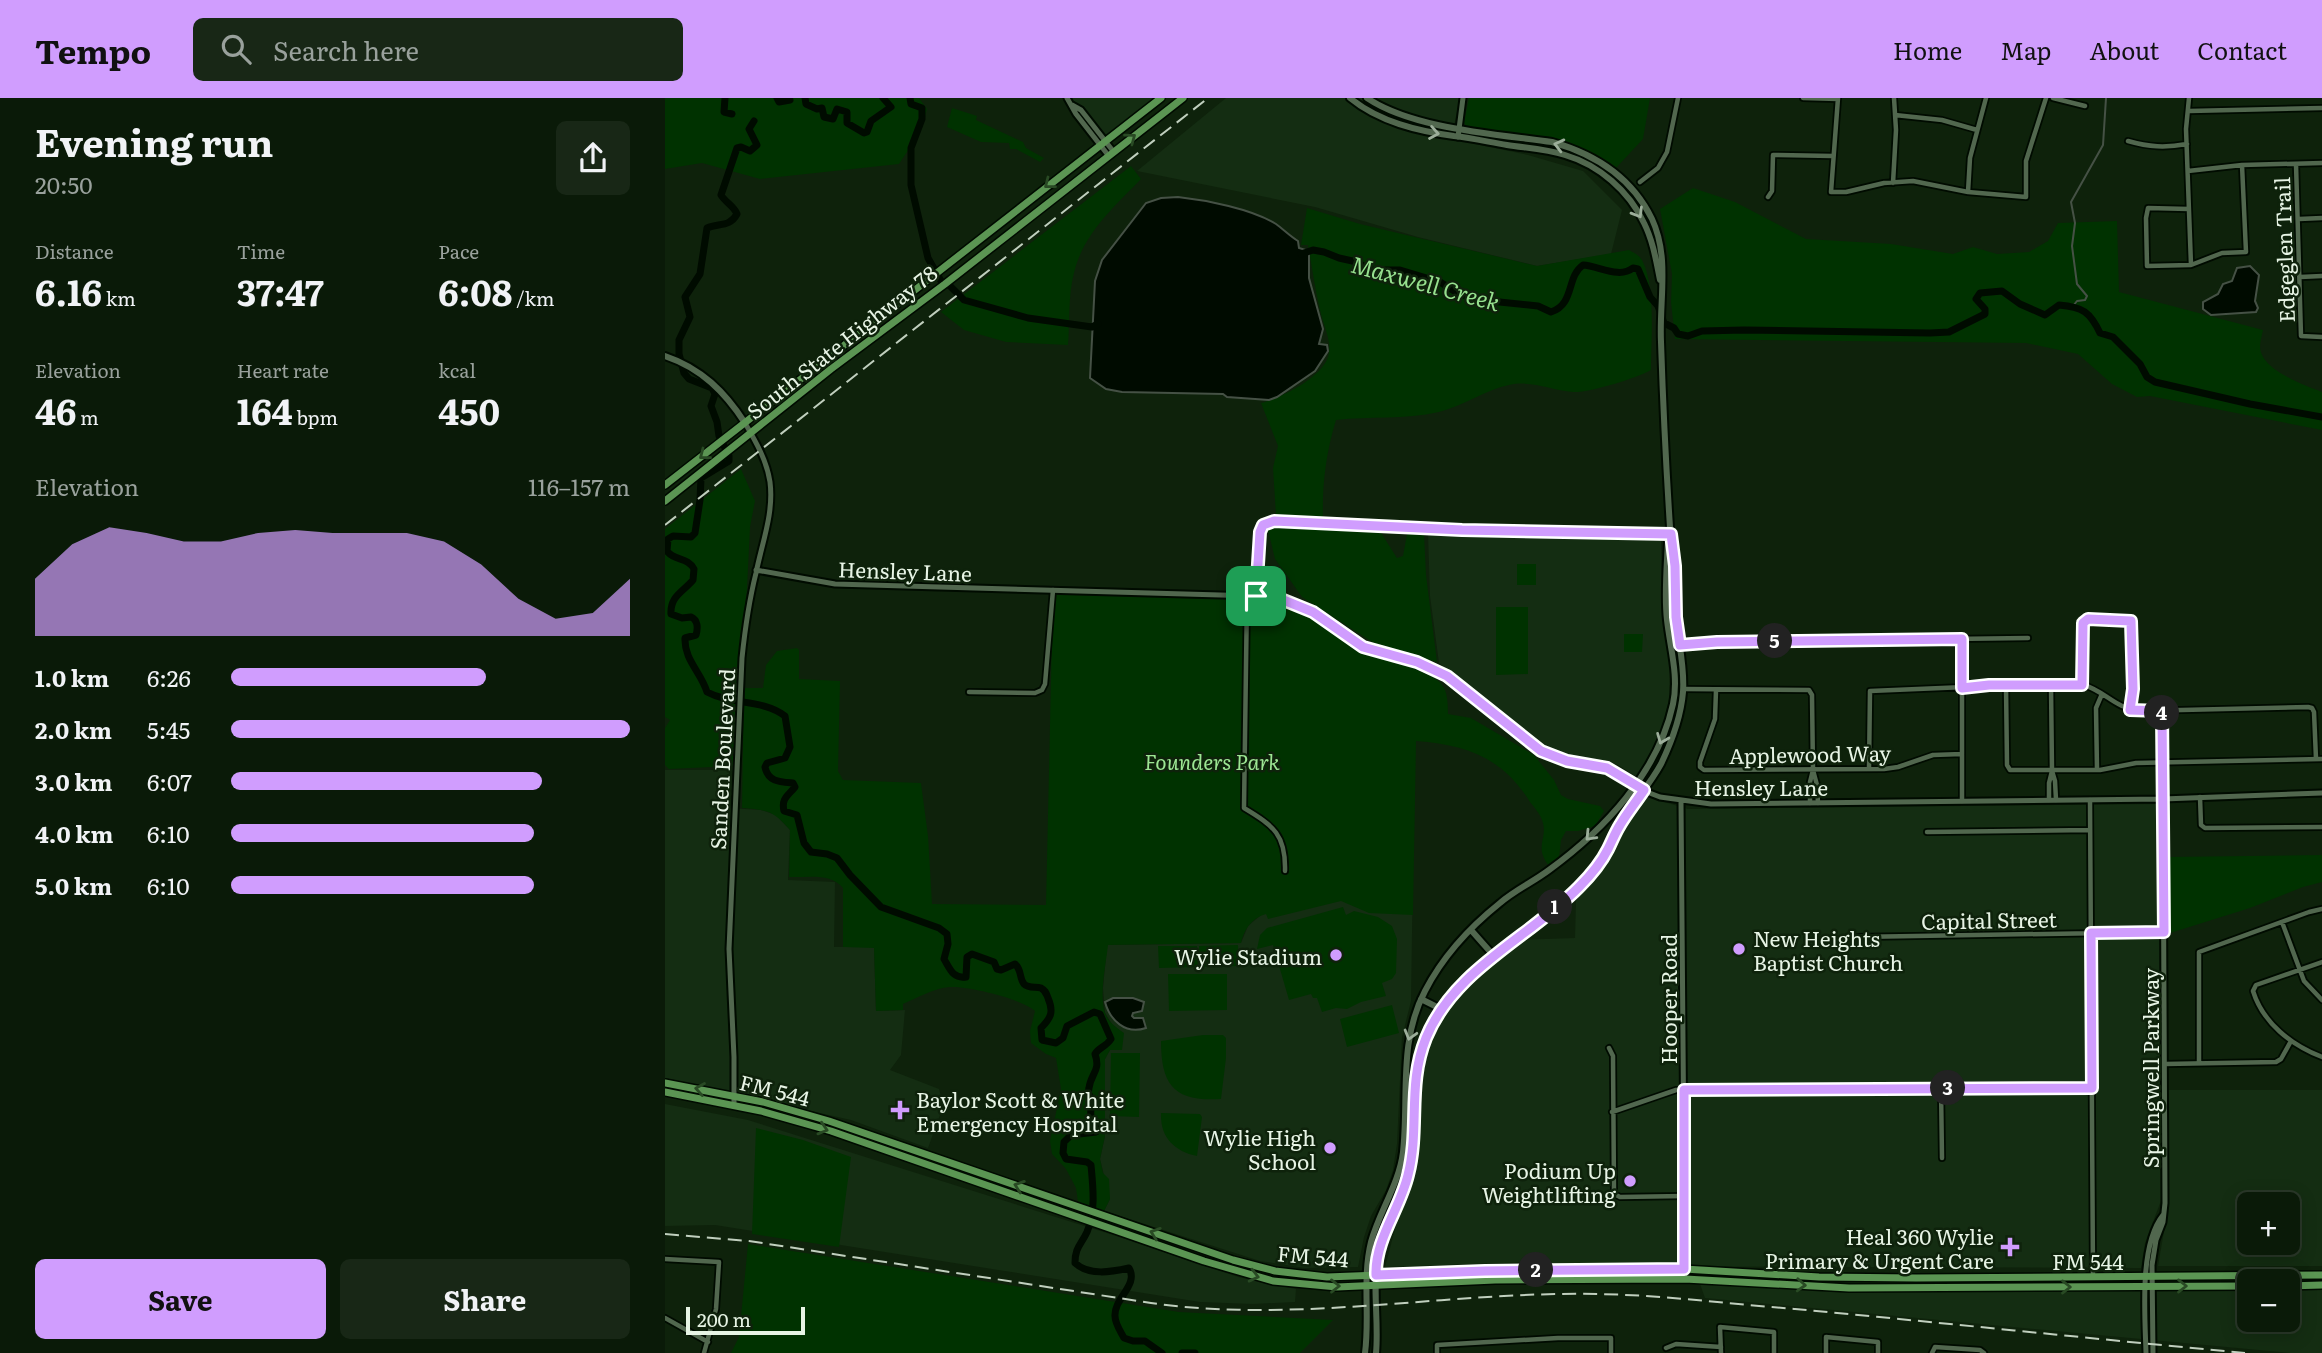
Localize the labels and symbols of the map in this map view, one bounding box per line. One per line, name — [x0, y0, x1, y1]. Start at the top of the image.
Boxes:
one-way arrow — [1429, 125, 1440, 140]
one-way arrow — [1123, 133, 1136, 146]
one-way arrow — [1553, 138, 1565, 153]
one-way arrow — [1044, 176, 1057, 189]
street label: Edgeglen Trail — [2265, 177, 2301, 323]
one-way arrow — [1630, 205, 1643, 218]
water label: Maxwell Creek — [1348, 246, 1505, 318]
street label: South State Highway 78 — [739, 257, 943, 425]
one-way arrow — [699, 446, 712, 459]
street label: Hensley Lane — [837, 552, 973, 588]
pin — [1226, 566, 1286, 626]
pin: 5 — [1757, 624, 1793, 658]
street label: Sanden Boulevard — [701, 668, 741, 850]
pin: 4 — [2145, 696, 2179, 730]
one-way arrow — [1656, 732, 1670, 745]
street label: Applewood Way — [1729, 736, 1892, 770]
park label: Founders Park — [1144, 745, 1280, 776]
street label: Hensley Lane — [1694, 771, 1828, 802]
one-way arrow — [1586, 828, 1599, 841]
pin: 1 — [1537, 890, 1573, 924]
street label: Capital Street — [1921, 902, 2058, 936]
place label: New Heights Baptist Church — [1753, 922, 1903, 977]
street label: Hooper Road — [1652, 934, 1683, 1064]
place label: Wylie Stadium — [1174, 940, 1322, 971]
marker: New Heights Baptist Church — [1731, 941, 1747, 957]
marker: Wylie Stadium — [1328, 947, 1344, 963]
street label: Springwell Parkway — [2134, 967, 2165, 1168]
one-way arrow — [1404, 1029, 1418, 1041]
street label: FM 544 — [736, 1065, 814, 1113]
pin: 3 — [1931, 1070, 1965, 1105]
one-way arrow — [694, 1082, 706, 1097]
place label: Baylor Scott & White Emergency Hospital — [916, 1083, 1124, 1138]
marker: Baylor Scott & White Emergency Hospital — [890, 1100, 910, 1120]
one-way arrow — [817, 1120, 829, 1135]
place label: Wylie High School — [1203, 1121, 1316, 1176]
marker: Wylie High School — [1322, 1140, 1338, 1156]
place label: Podium Up Weightlifting — [1482, 1154, 1616, 1209]
marker: Podium Up Weightlifting — [1622, 1173, 1638, 1189]
one-way arrow — [1013, 1180, 1025, 1194]
place label: Heal 360 Wylie Primary & Urgent Care — [1765, 1220, 1994, 1275]
one-way arrow — [1150, 1227, 1162, 1241]
street label: FM 544 — [1276, 1236, 1351, 1274]
marker: Heal 360 Wylie Primary & Urgent Care — [2000, 1237, 2020, 1257]
street label: FM 544 — [2052, 1245, 2124, 1276]
pin: 2 — [1519, 1252, 1553, 1288]
one-way arrow — [1248, 1268, 1260, 1282]
one-way arrow — [1796, 1277, 1807, 1292]
one-way arrow — [1330, 1278, 1341, 1294]
one-way arrow — [2177, 1278, 2188, 1294]
one-way arrow — [2061, 1279, 2071, 1295]
scale bar — [686, 1304, 805, 1336]

